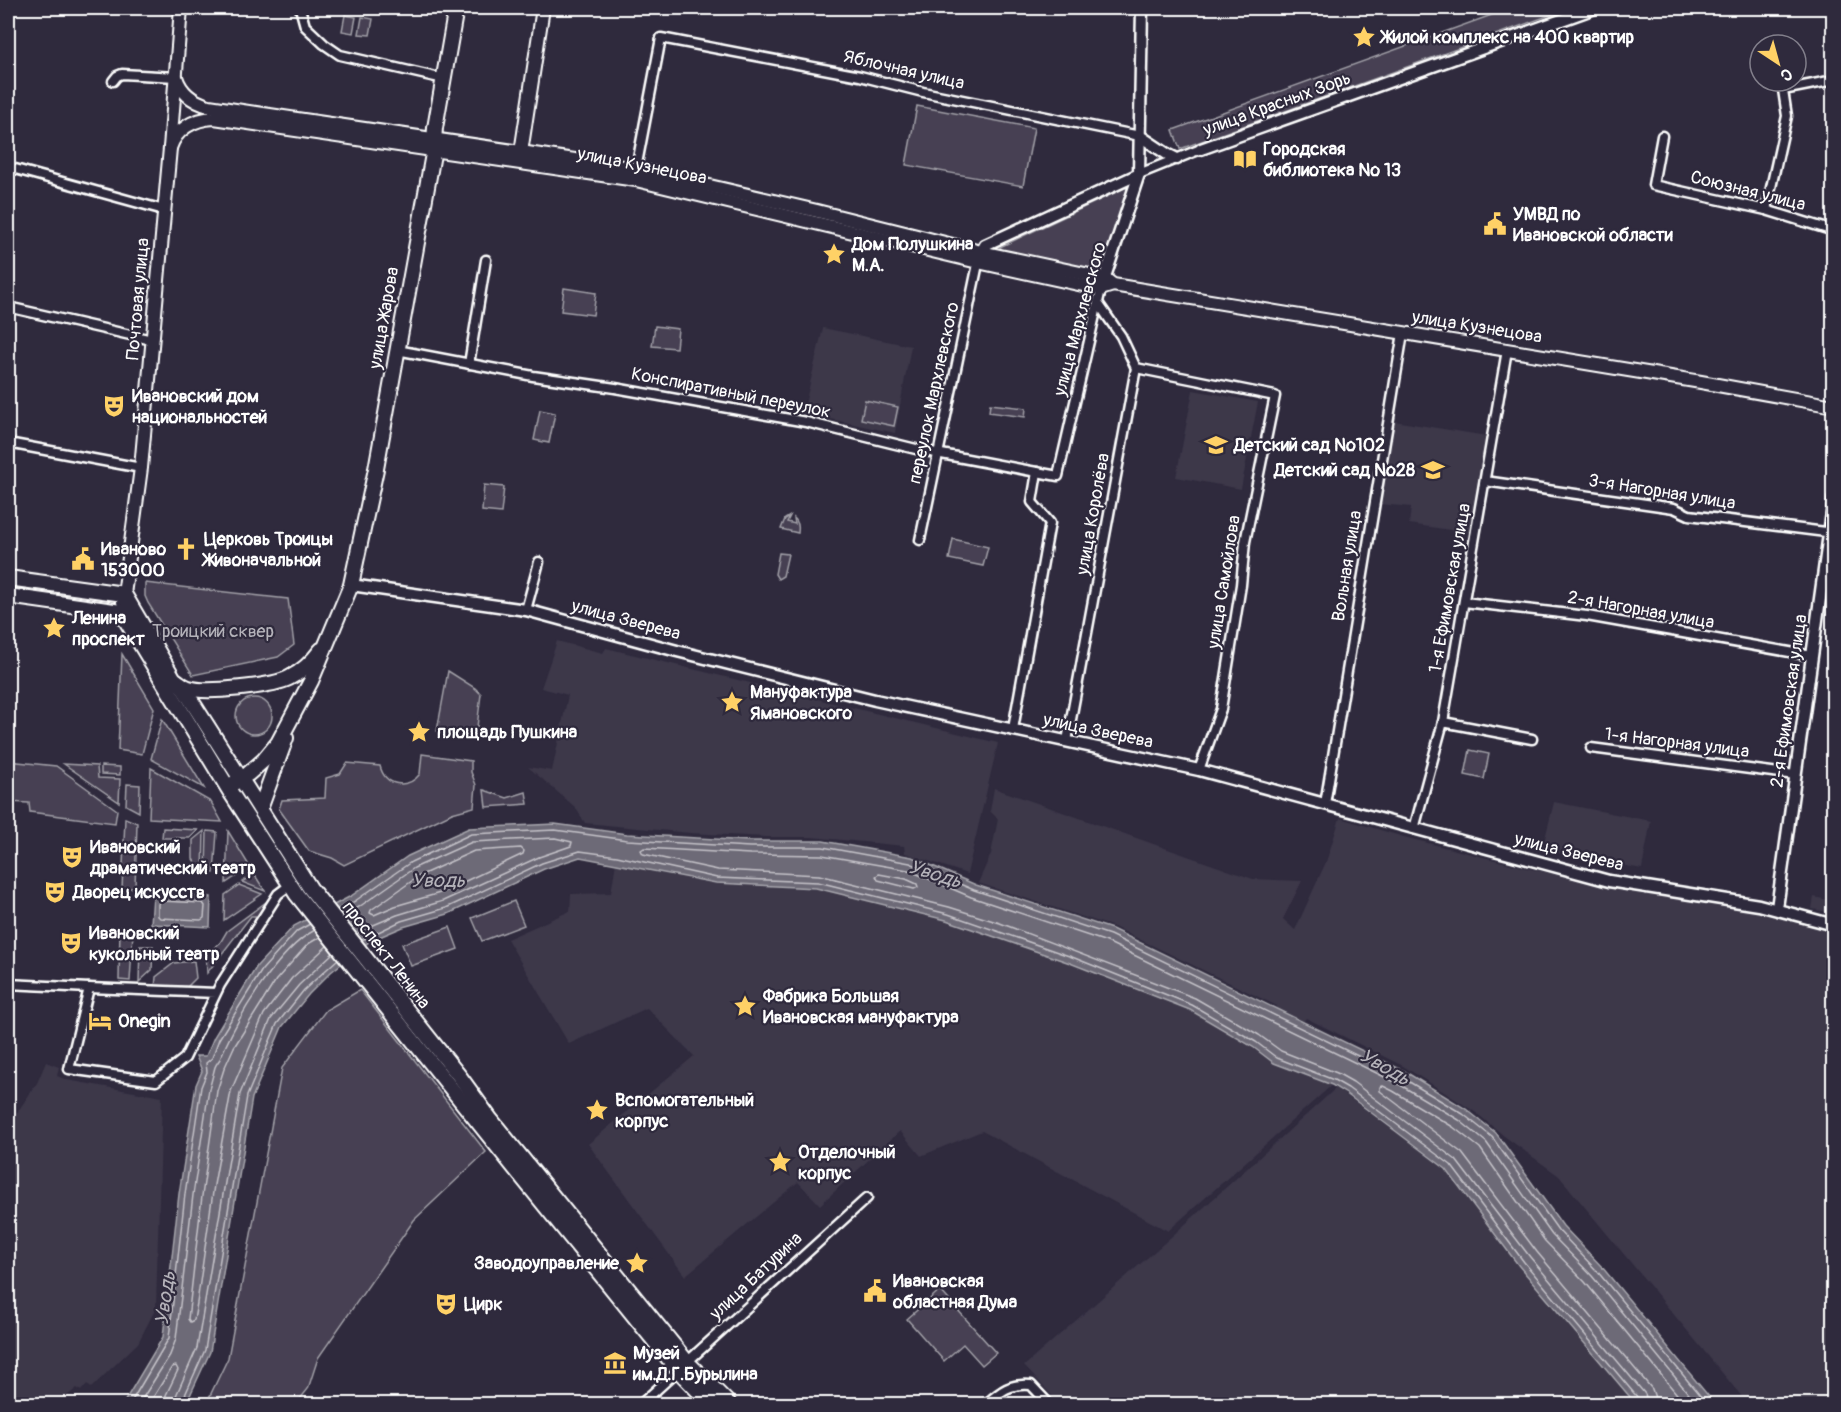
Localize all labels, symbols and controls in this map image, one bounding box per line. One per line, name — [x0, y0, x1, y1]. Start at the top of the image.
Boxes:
place icon: Жилой комплекс на 400 квартир — [1351, 24, 1377, 50]
place label: Жилой комплекс на 400 квартир — [1379, 26, 1634, 49]
north arrow — [1748, 33, 1808, 93]
street label: Яблочная улица — [841, 45, 967, 95]
text: С — [1776, 63, 1796, 85]
street label: улица Красных Зорь — [1199, 67, 1354, 142]
place label: Городская библиотека № 13 — [1263, 138, 1401, 182]
street label: улица Кузнецова — [574, 142, 709, 190]
library icon: Городская библиотека № 13 — [1232, 146, 1258, 172]
street label: Союзная улица — [1688, 166, 1808, 216]
place label: УМВД по Ивановской области — [1513, 203, 1673, 247]
public building icon: УМВД по Ивановской области — [1482, 211, 1508, 237]
place label: Дом Полушкина М.А. — [851, 233, 974, 277]
street label: Почтовая улица — [121, 237, 155, 361]
street label: улица Мархлевского — [1048, 239, 1112, 400]
place icon: Дом Полушкина М.А. — [821, 241, 847, 267]
street label: улица Жарова — [364, 265, 404, 372]
street label: переулок Мархлевского — [903, 300, 965, 486]
street label: улица Кузнецова — [1409, 305, 1544, 349]
street label: Конспиративный переулок — [629, 362, 833, 424]
place label: Ивановский дом национальностей — [132, 385, 267, 429]
theatre icon: Ивановский дом национальностей — [101, 393, 127, 419]
school or university icon: Детский сад №102 — [1203, 432, 1229, 458]
place label: Детский сад №102 — [1233, 434, 1385, 457]
street label: улица Королёва — [1071, 451, 1115, 578]
school or university icon: Детский сад №28 — [1420, 457, 1446, 483]
place label: Детский сад №28 — [1273, 459, 1415, 482]
street label: 3-я Нагорная улица — [1587, 469, 1737, 515]
street label: 1-я Ефимовская улица — [1424, 502, 1476, 674]
street label: Вольная улица — [1327, 509, 1367, 623]
street label: улица Самойлова — [1202, 514, 1246, 651]
place label: Церковь Троицы Живоначальной — [201, 528, 333, 572]
church icon: Церковь Троицы Живоначальной — [173, 536, 199, 562]
place label: Иваново 153000 — [101, 538, 167, 582]
public building icon: Иваново 153000 — [70, 546, 96, 572]
street label: 2-я Нагорная улица — [1566, 586, 1716, 634]
street label: улица Зверева — [568, 594, 683, 646]
place label: Ленина проспект — [71, 607, 146, 651]
street label: 2-я Ефимовская улица — [1765, 613, 1813, 789]
place icon: Ленина проспект — [41, 615, 67, 641]
park label: Троицкий сквер — [152, 620, 274, 643]
place label: Мануфактура Ямановского — [750, 681, 853, 725]
place icon: Мануфактура Ямановского — [719, 689, 745, 715]
street label: улица Зверева — [1040, 708, 1155, 754]
place icon: площадь Пушкина — [406, 719, 432, 745]
place label: площадь Пушкина — [437, 721, 578, 744]
street label: 1-я Нагорная улица — [1603, 723, 1751, 763]
street label: улица Зверева — [1511, 827, 1626, 877]
place label: Ивановский драматический театр — [89, 836, 256, 880]
theatre icon: Ивановский драматический театр — [59, 844, 85, 870]
water label: Уводь — [906, 854, 965, 894]
water label: Уводь — [411, 868, 466, 893]
theatre icon: Дворец искусств — [42, 879, 68, 905]
place label: Дворец искусств — [72, 881, 205, 904]
street label: проспект Ленина — [337, 896, 435, 1014]
place label: Ивановский кукольный театр — [89, 922, 220, 966]
theatre icon: Ивановский кукольный театр — [58, 930, 84, 956]
place label: Фабрика Большая Ивановская мануфактура — [762, 985, 959, 1029]
place icon: Фабрика Большая Ивановская мануфактура — [732, 993, 758, 1019]
hotel icon: Onegin — [87, 1008, 113, 1034]
place label: Onegin — [118, 1010, 171, 1033]
water label: Уводь — [1355, 1043, 1415, 1092]
place label: Вспомогательный корпус — [615, 1089, 754, 1133]
place icon: Вспомогательный корпус — [584, 1097, 610, 1123]
place label: Отделочный корпус — [798, 1141, 896, 1185]
place icon: Отделочный корпус — [767, 1149, 793, 1175]
street label: улица Батурина — [704, 1227, 807, 1325]
place icon: Заводоуправление — [624, 1250, 650, 1276]
place label: Заводоуправление — [474, 1252, 620, 1275]
water label: Уводь — [149, 1269, 181, 1326]
place label: Ивановская областная Дума — [892, 1270, 1018, 1314]
public building icon: Ивановская областная Дума — [862, 1278, 888, 1304]
theatre icon: Цирк — [433, 1291, 459, 1317]
place label: Цирк — [464, 1293, 503, 1316]
place label: Музей им.Д.Г.Бурылина — [632, 1342, 758, 1386]
museum icon: Музей им.Д.Г.Бурылина — [602, 1350, 628, 1376]

